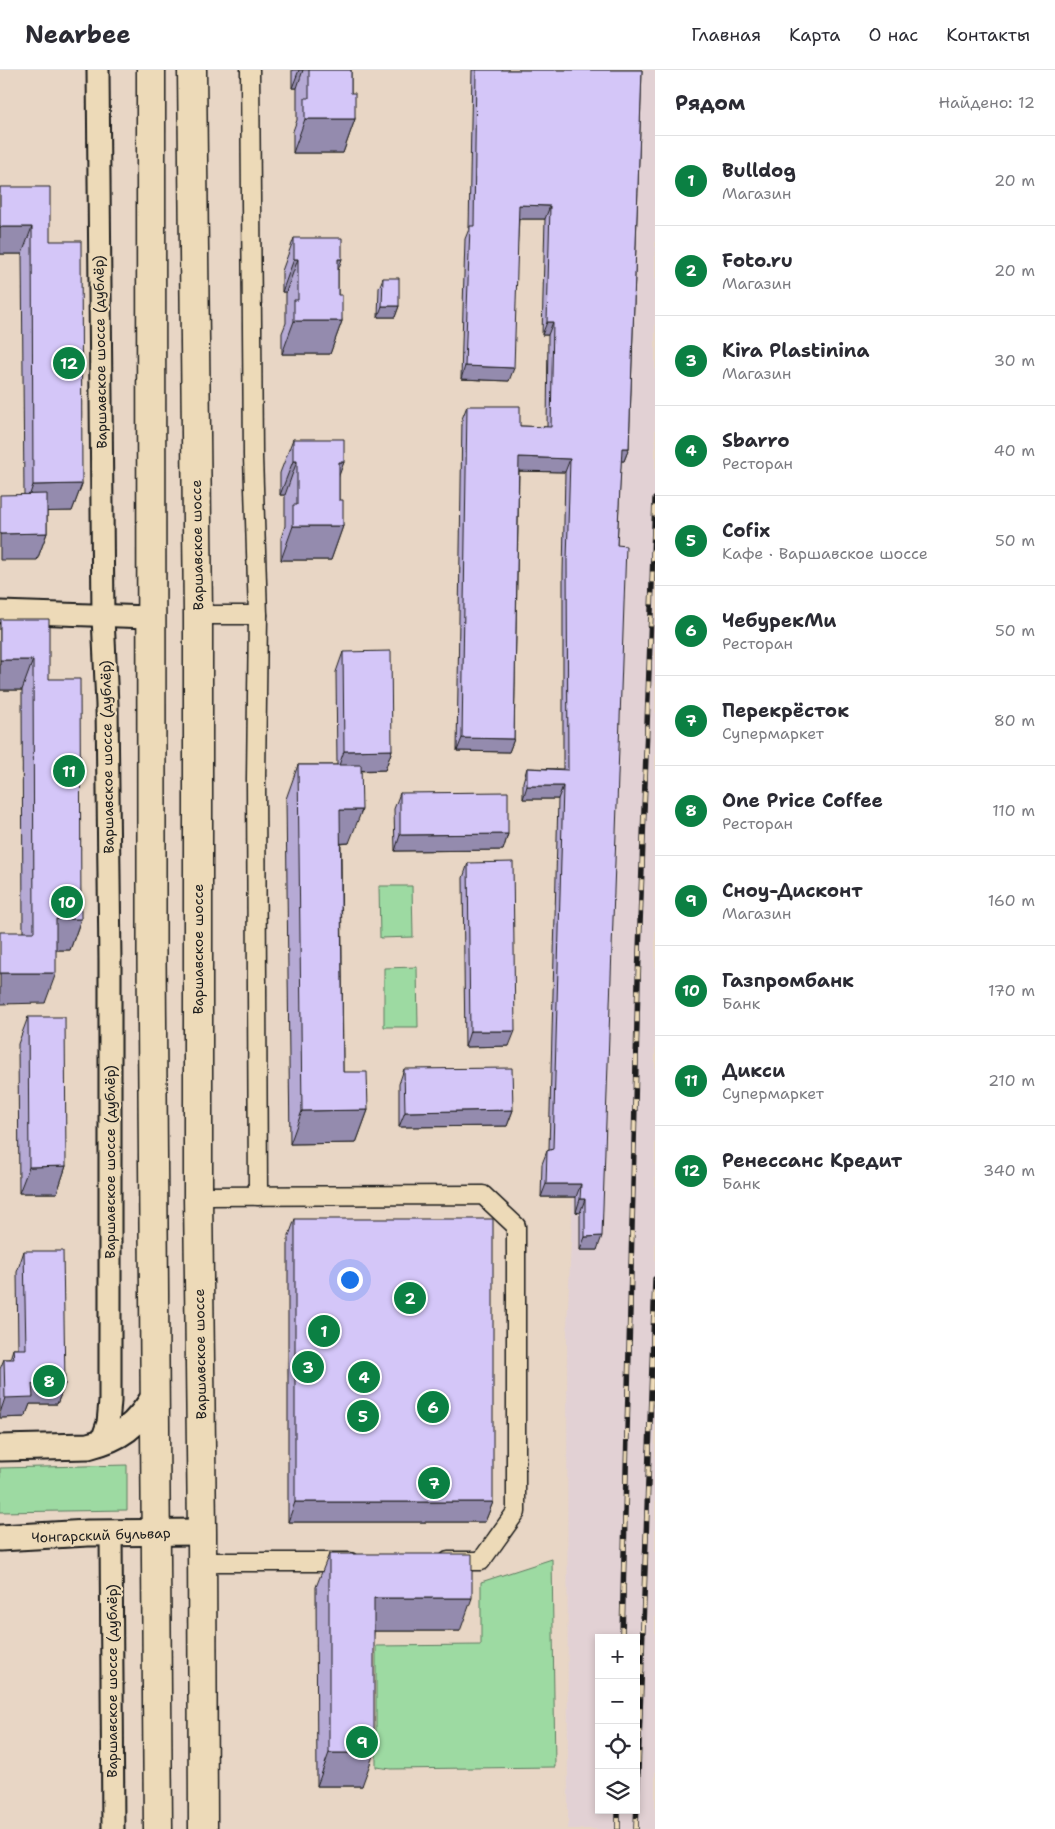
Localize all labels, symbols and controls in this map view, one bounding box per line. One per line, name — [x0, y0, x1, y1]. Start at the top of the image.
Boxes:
text: Nearbee — [25, 19, 131, 51]
text: Главная — [691, 23, 761, 47]
text: Карта — [789, 23, 841, 47]
text: О нас — [869, 23, 918, 47]
text: Контакты — [946, 23, 1030, 47]
text: Рядом — [675, 89, 745, 117]
text: Найдено: 12 — [938, 92, 1035, 113]
text: Bulldog — [722, 158, 796, 183]
text: 1 — [687, 170, 695, 191]
text: 20 m — [994, 170, 1035, 191]
text: Магазин — [722, 183, 791, 204]
text: Foto.ru — [722, 248, 793, 273]
street label: Варшавское шоссе (дублёр) — [89, 255, 111, 449]
text: 2 — [685, 260, 697, 281]
text: 20 m — [994, 260, 1035, 281]
text: Магазин — [722, 273, 791, 294]
text: Kira Plastinina — [722, 338, 869, 363]
pin: 12 — [53, 344, 85, 382]
text: 3 — [685, 350, 697, 371]
text: 30 m — [994, 350, 1035, 371]
text: Магазин — [722, 363, 791, 384]
text: Sbarro — [722, 428, 789, 453]
text: 4 — [685, 440, 697, 461]
text: 40 m — [993, 440, 1035, 461]
text: Ресторан — [722, 453, 793, 474]
street label: Варшавское шоссе — [187, 480, 207, 610]
text: Cofix — [722, 518, 770, 543]
text: 5 — [686, 530, 696, 551]
text: 50 m — [995, 530, 1035, 551]
text: Кафе · Варшавское шоссе — [722, 543, 928, 564]
text: ЧебурекМи — [722, 608, 836, 633]
text: 6 — [685, 620, 697, 641]
text: 50 m — [995, 620, 1035, 641]
text: Ресторан — [722, 633, 793, 654]
street label: Варшавское шоссе (дублёр) — [96, 660, 118, 854]
text: Перекрёсток — [722, 698, 849, 723]
text: 7 — [685, 710, 697, 731]
text: 80 m — [994, 710, 1035, 731]
text: Супермаркет — [722, 723, 824, 744]
pin: 11 — [53, 752, 85, 790]
text: One Price Coffee — [722, 788, 883, 813]
text: 8 — [685, 800, 697, 821]
text: 110 m — [992, 800, 1035, 821]
text: Ресторан — [722, 813, 793, 834]
text: Сноу-Дисконт — [722, 878, 863, 903]
pin: 10 — [51, 883, 83, 921]
street label: Варшавское шоссе — [189, 884, 207, 1014]
text: 9 — [685, 890, 697, 911]
text: 160 m — [988, 890, 1035, 911]
text: Магазин — [722, 903, 791, 924]
text: Газпромбанк — [722, 968, 854, 993]
text: 10 — [682, 980, 700, 1001]
text: 170 m — [988, 980, 1035, 1001]
text: Банк — [722, 993, 760, 1014]
text: Дикси — [722, 1058, 785, 1083]
street label: Варшавское шоссе (дублёр) — [101, 1065, 119, 1259]
text: 11 — [684, 1070, 698, 1091]
text: 210 m — [988, 1070, 1035, 1091]
text: Супермаркет — [722, 1083, 824, 1104]
text: Ренессанс Кредит — [722, 1148, 902, 1173]
text: 12 — [682, 1160, 700, 1181]
text: 340 m — [983, 1160, 1035, 1181]
text: Банк — [722, 1173, 760, 1194]
your location — [337, 1267, 363, 1293]
pin: 2 — [394, 1279, 426, 1317]
street label: Варшавское шоссе — [190, 1289, 210, 1419]
pin: 1 — [308, 1312, 340, 1350]
pin: 3 — [292, 1348, 324, 1386]
pin: 4 — [348, 1358, 380, 1396]
pin: 8 — [33, 1362, 65, 1400]
pin: 6 — [417, 1388, 449, 1426]
pin: 5 — [347, 1397, 379, 1435]
pin: 7 — [418, 1464, 450, 1502]
street label: Чонгарский бульвар — [31, 1524, 171, 1546]
street label: Варшавское шоссе (дублёр) — [103, 1584, 121, 1778]
map controls — [595, 1634, 640, 1814]
button: + — [595, 1634, 640, 1679]
button: − — [595, 1679, 640, 1724]
pin: 9 — [346, 1723, 378, 1761]
button: locate — [595, 1724, 640, 1769]
button: layers — [595, 1769, 640, 1814]

